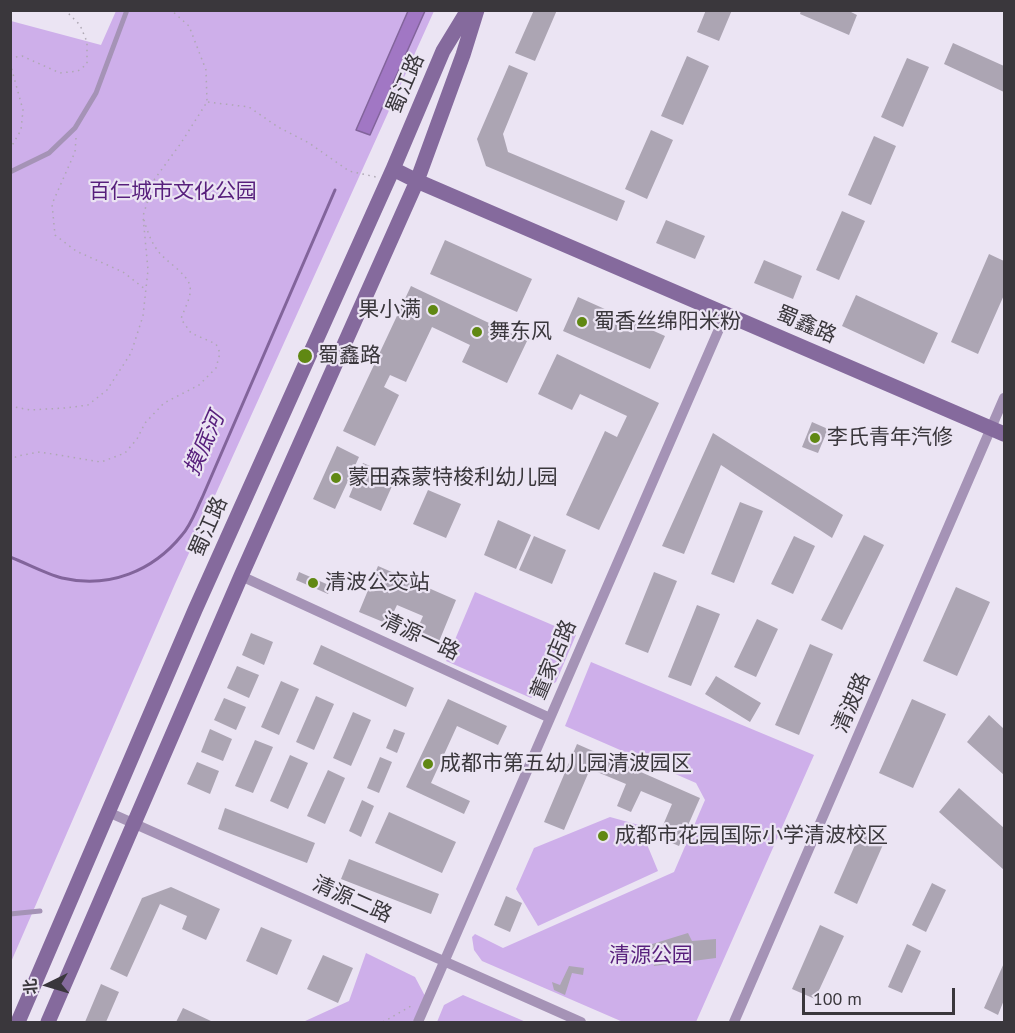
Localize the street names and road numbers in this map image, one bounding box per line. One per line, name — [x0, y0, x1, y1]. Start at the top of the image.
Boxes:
street label: 蜀江路 — [382, 50, 430, 118]
street label: 蜀鑫路 — [772, 301, 840, 349]
street label: 蜀江路 — [185, 493, 233, 561]
street label: 清源一路 — [377, 608, 463, 666]
street label: 董家店路 — [526, 616, 582, 704]
street label: 清波路 — [828, 669, 876, 737]
street label: 清源二路 — [309, 871, 395, 929]

